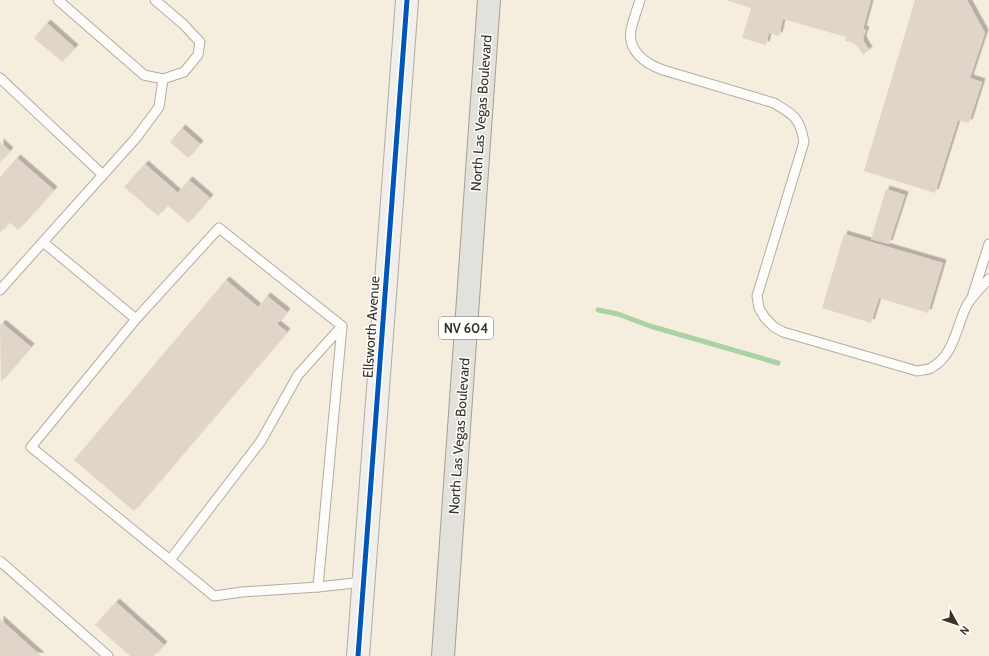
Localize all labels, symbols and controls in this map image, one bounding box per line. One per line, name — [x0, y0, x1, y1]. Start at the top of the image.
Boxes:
street label: North Las Vegas Boulevard — [467, 34, 495, 192]
street label: Ellsworth Avenue — [358, 275, 384, 379]
road number: NV 604 — [439, 317, 493, 339]
street label: North Las Vegas Boulevard — [445, 357, 473, 515]
north arrow — [937, 604, 977, 644]
text: N — [957, 623, 973, 638]

